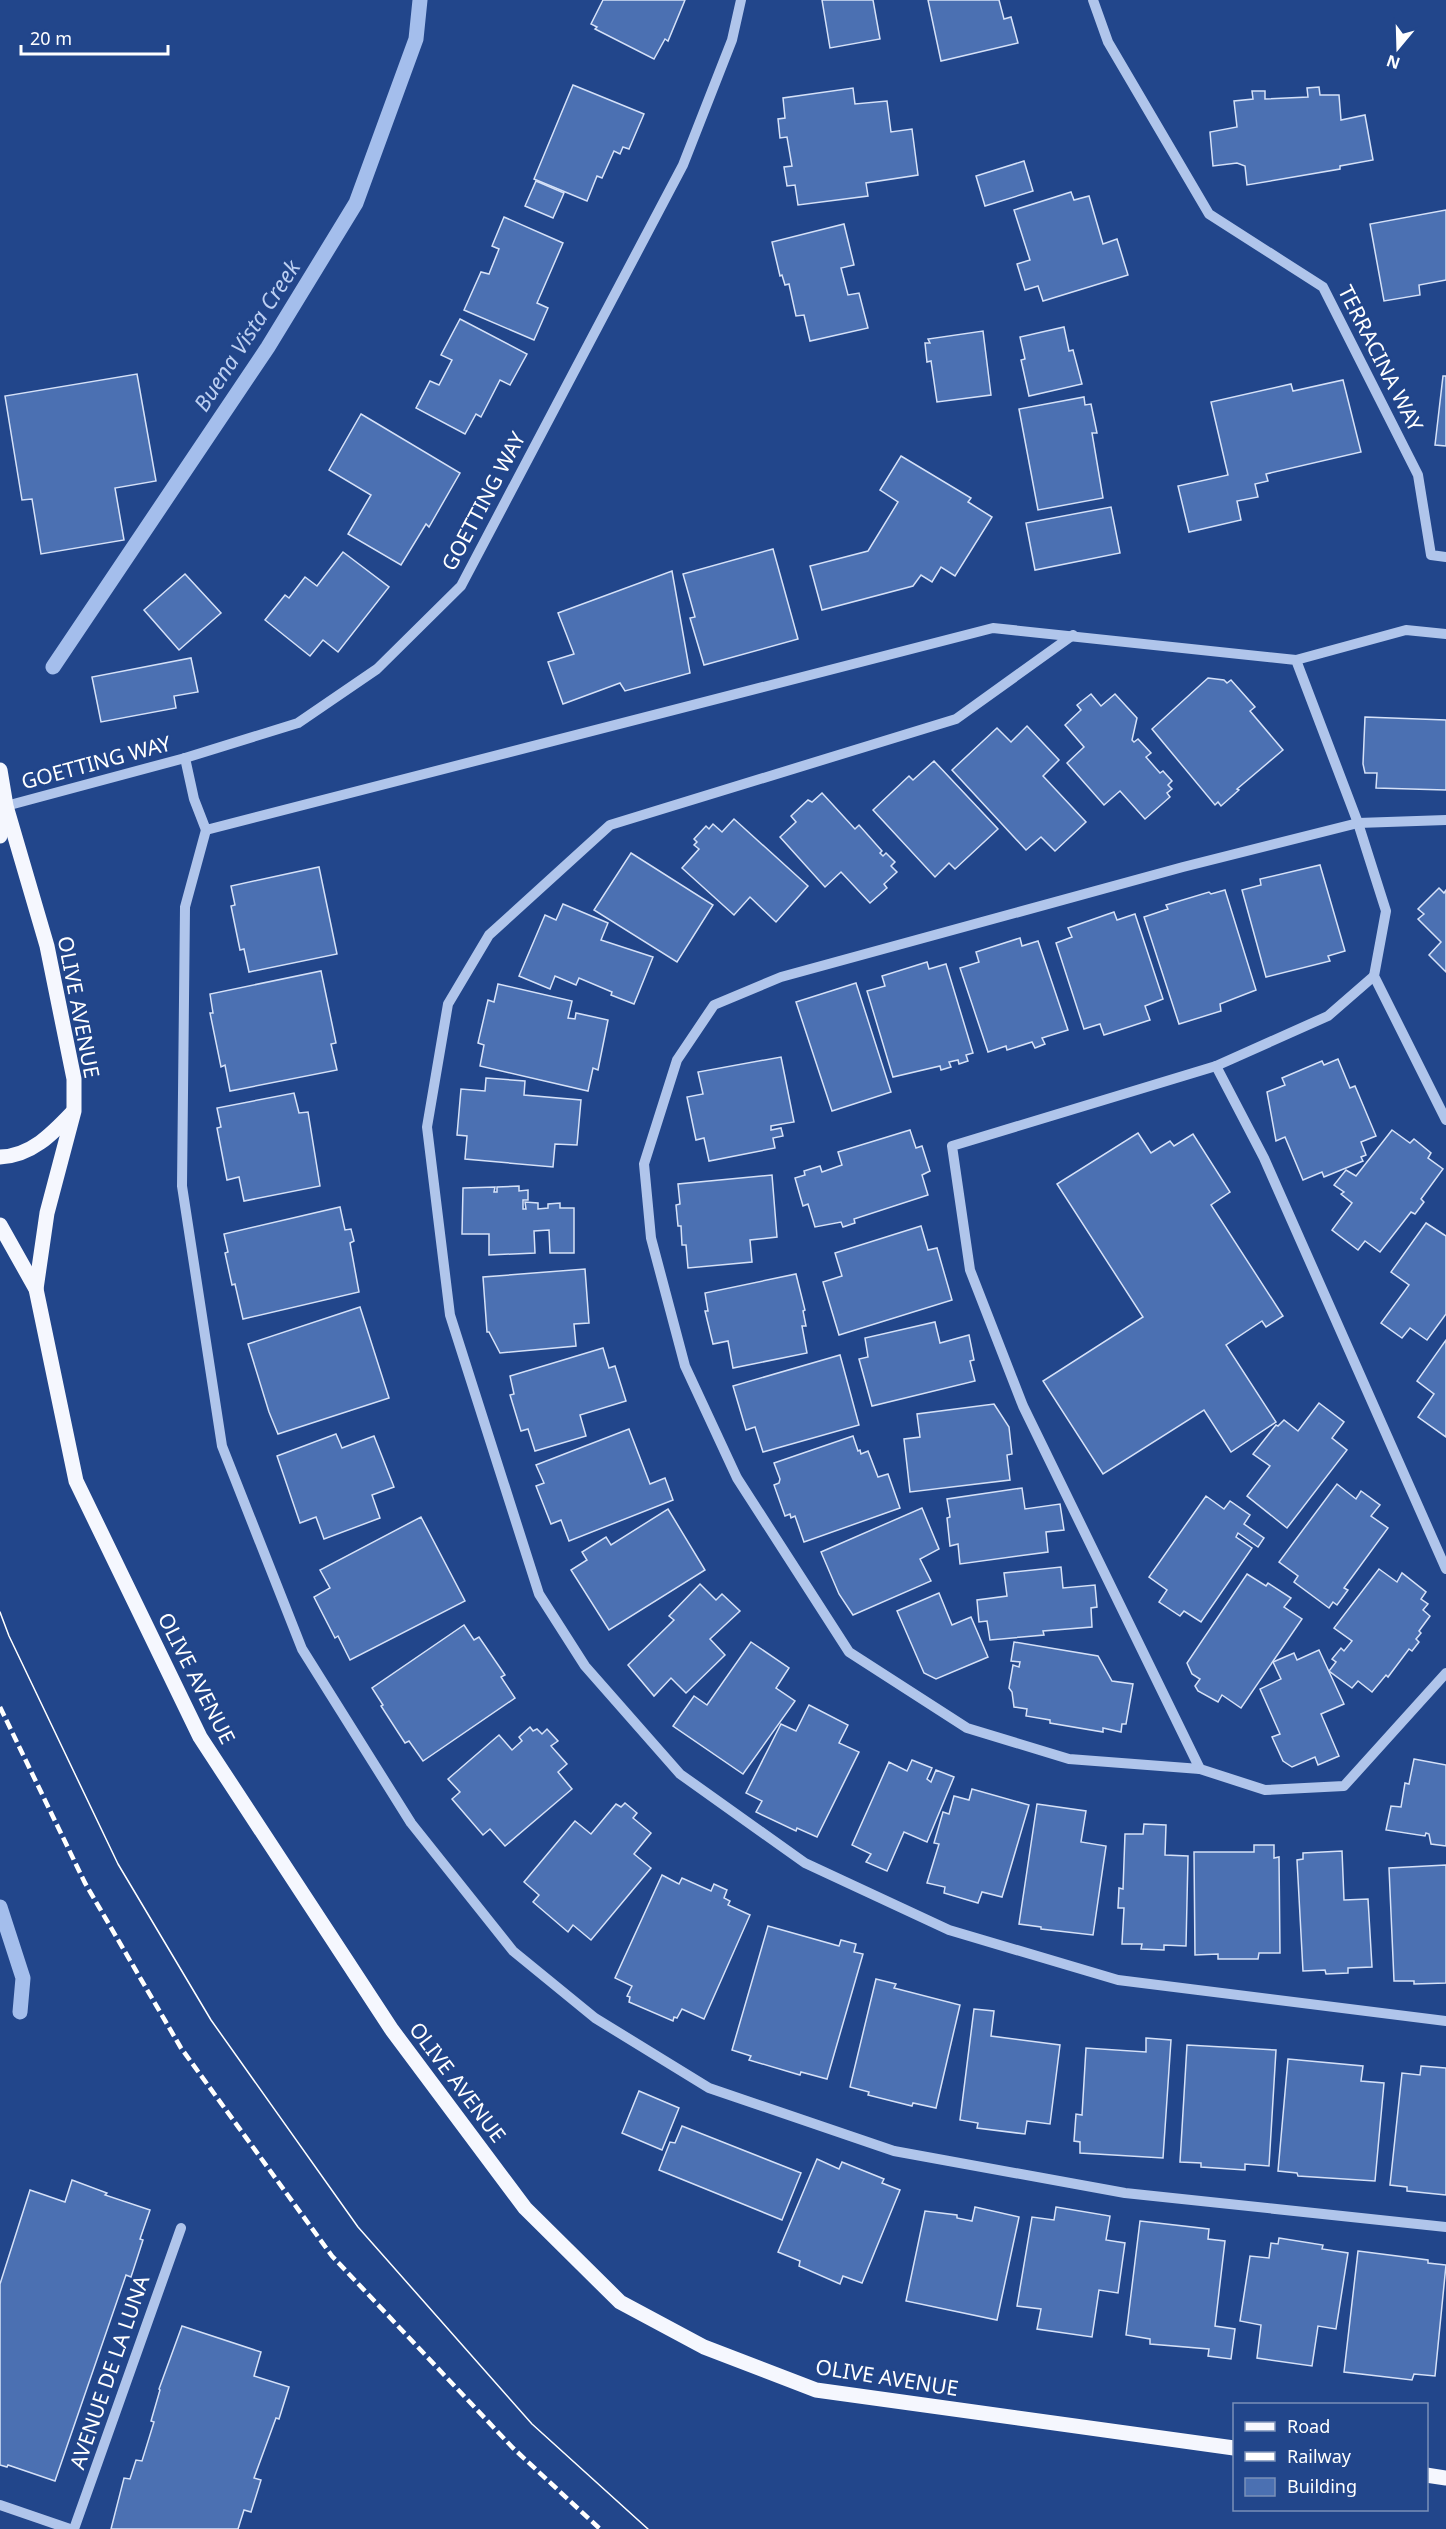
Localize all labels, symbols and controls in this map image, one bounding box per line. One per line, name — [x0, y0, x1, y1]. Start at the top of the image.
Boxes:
scale bar — [21, 18, 168, 56]
north arrow — [1368, 18, 1428, 78]
text: 20 m — [30, 26, 72, 50]
text: N — [1383, 50, 1403, 75]
water label: Buena Vista Creek — [186, 253, 307, 416]
street label: TERRACINA WAY — [1332, 280, 1430, 436]
street label: GOETTING WAY — [435, 426, 531, 575]
street label: GOETTING WAY — [18, 729, 174, 795]
street label: OLIVE AVENUE — [52, 934, 106, 1080]
street label: OLIVE AVENUE — [152, 1607, 242, 1749]
street label: OLIVE AVENUE — [403, 2016, 513, 2148]
street label: AVENUE DE LA LUNA — [63, 2271, 155, 2473]
street label: OLIVE AVENUE — [814, 2352, 960, 2402]
legend — [1233, 2403, 1428, 2511]
text: Road — [1287, 2414, 1330, 2438]
text: Railway — [1287, 2444, 1352, 2468]
text: Building — [1287, 2474, 1357, 2498]

